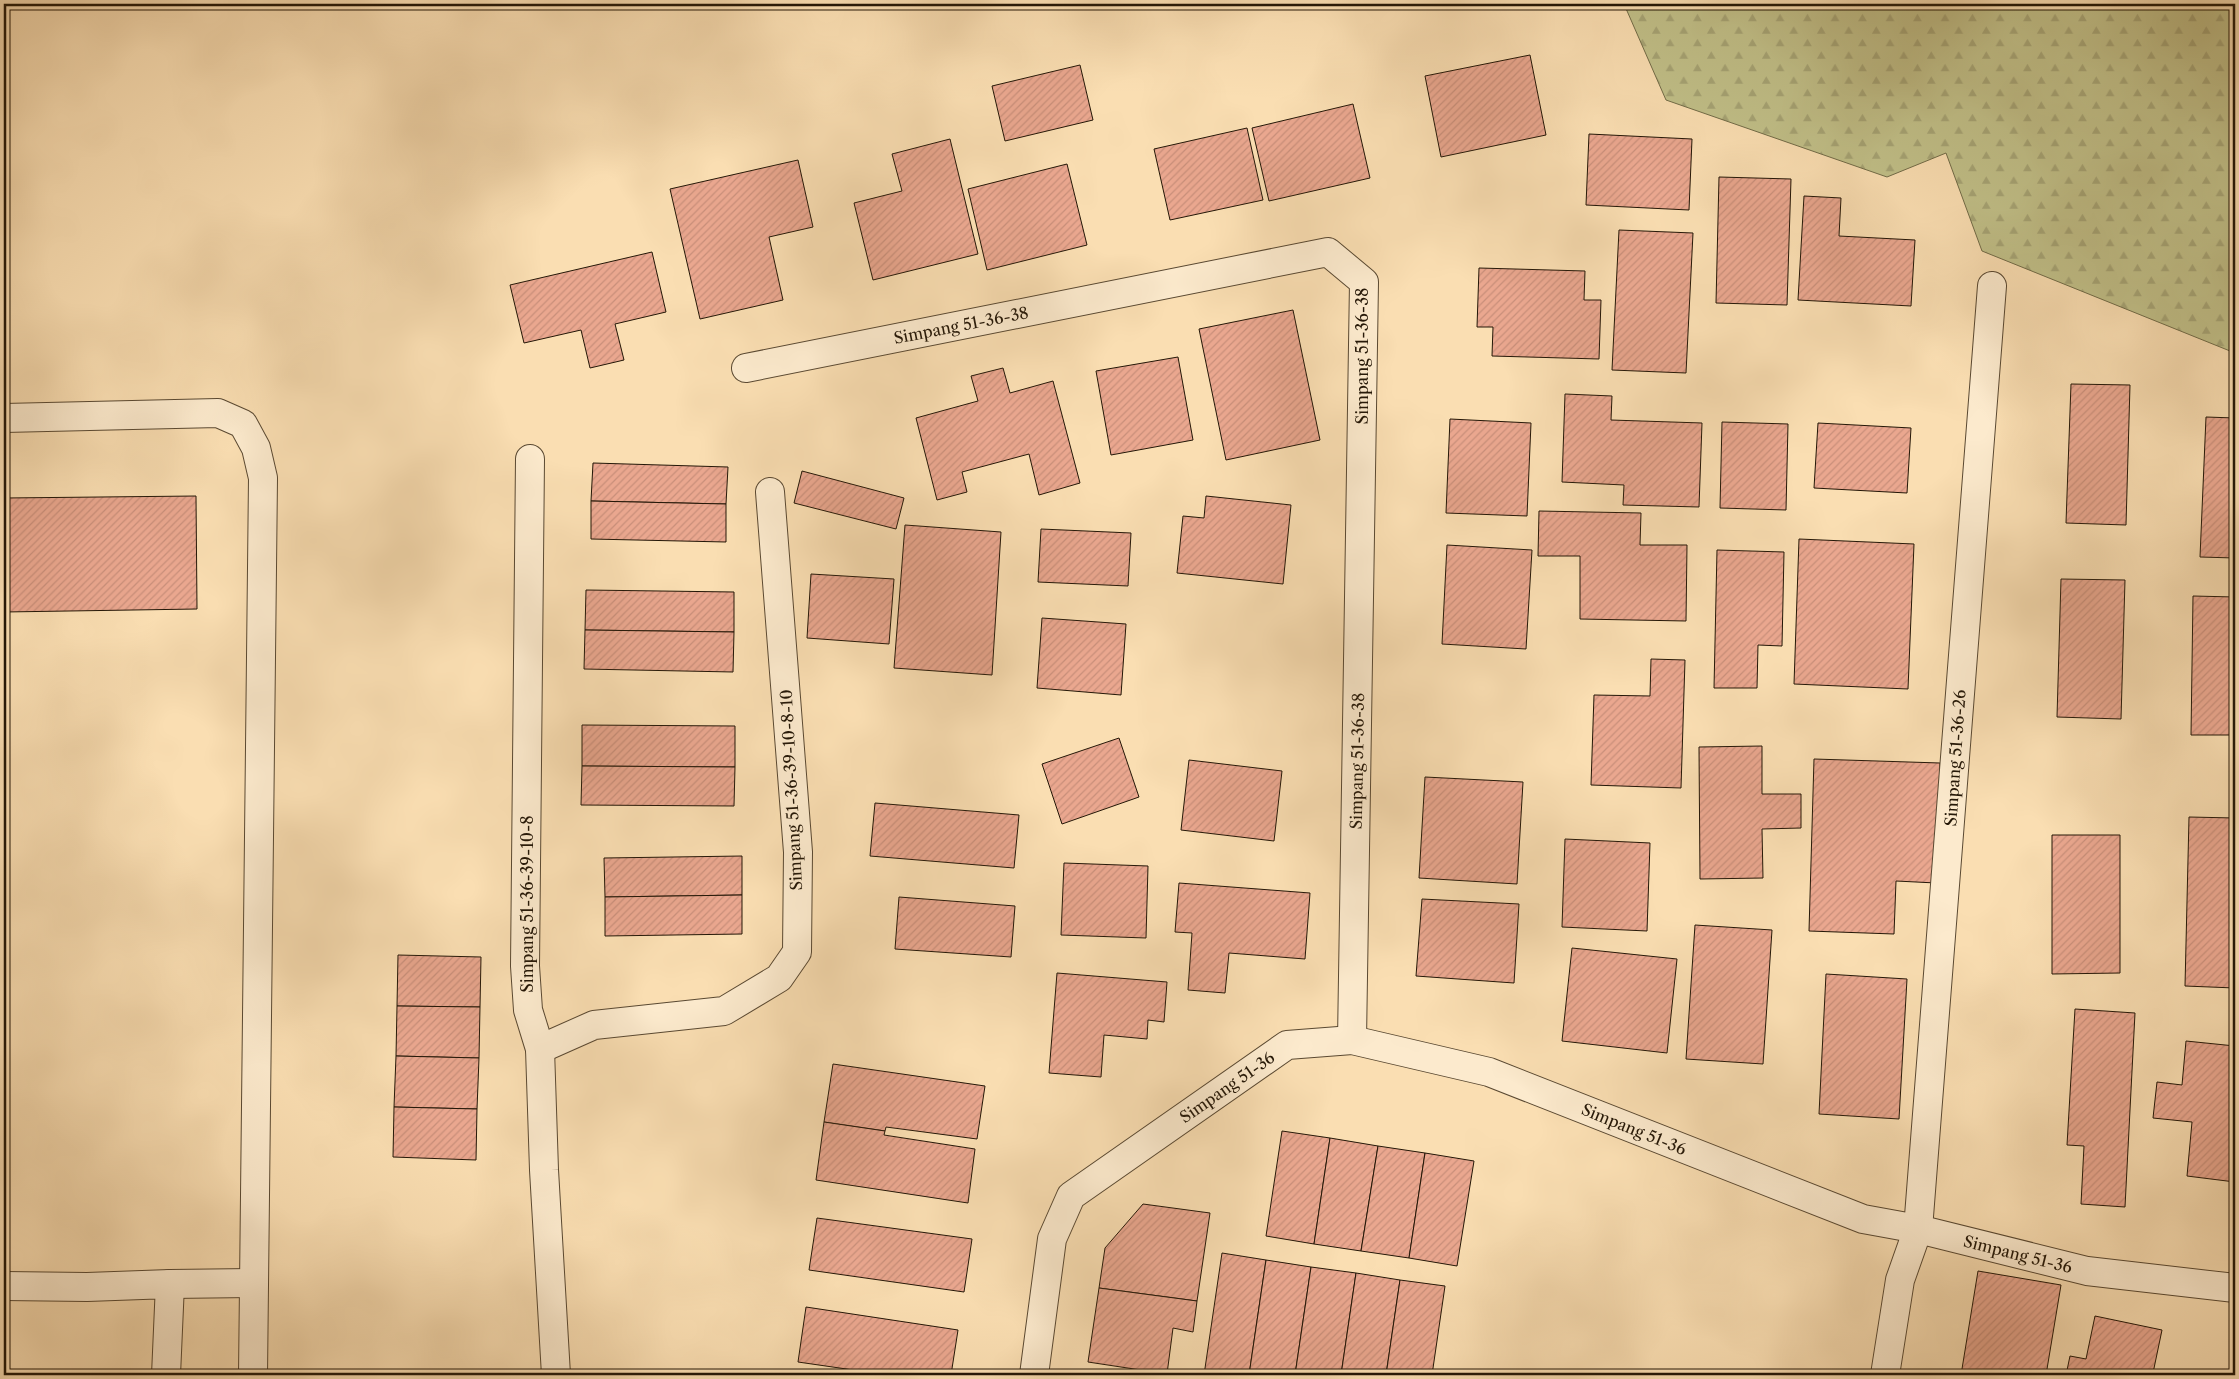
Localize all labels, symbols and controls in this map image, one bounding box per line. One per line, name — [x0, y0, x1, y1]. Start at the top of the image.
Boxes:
street label: Simpang 51-36-38 — [1352, 288, 1372, 424]
street label: Simpang 51-36-38 — [892, 302, 1030, 348]
street label: Simpang 51-36-39-10-8-10 — [776, 689, 806, 891]
street label: Simpang 51-36-26 — [1940, 689, 1970, 827]
street label: Simpang 51-36-38 — [1346, 692, 1368, 830]
street label: Simpang 51-36-39-10-8 — [517, 815, 537, 993]
street label: Simpang 51-36 — [1176, 1047, 1278, 1127]
street label: Simpang 51-36 — [1579, 1099, 1689, 1159]
street label: Simpang 51-36 — [1962, 1231, 2074, 1277]

